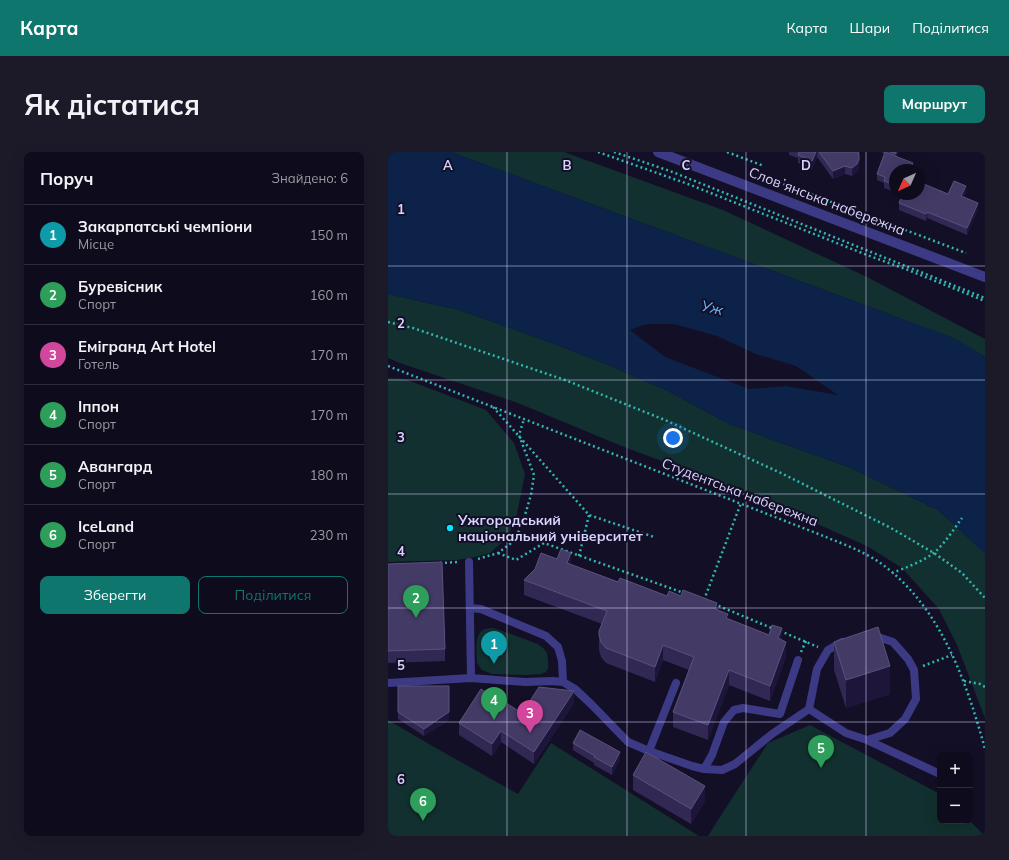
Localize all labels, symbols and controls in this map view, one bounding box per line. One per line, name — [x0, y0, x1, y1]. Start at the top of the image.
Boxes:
text: Карта — [20, 16, 78, 40]
text: Карта — [786, 19, 828, 37]
text: Шари — [850, 19, 890, 37]
text: Поділитися — [912, 19, 989, 37]
button: Маршрут — [884, 85, 985, 123]
text: Як дістатися — [24, 87, 200, 122]
text: A — [443, 157, 453, 173]
text: B — [563, 157, 572, 173]
text: C — [682, 157, 691, 173]
text: D — [801, 157, 811, 173]
street label: Словʼянська набережна — [746, 163, 908, 239]
north arrow — [889, 164, 925, 200]
text: Поруч — [40, 168, 93, 189]
text: Знайдено: 6 — [271, 170, 348, 186]
text: 1 — [397, 201, 405, 217]
text: Закарпатські чемпіони — [78, 217, 252, 236]
text: 1 — [49, 227, 57, 243]
text: 150 m — [310, 227, 348, 243]
text: Місце — [78, 236, 114, 252]
text: Буревісник — [78, 277, 162, 296]
text: 2 — [49, 287, 57, 303]
text: 160 m — [310, 287, 348, 303]
text: Спорт — [78, 296, 116, 312]
water label: Уж — [699, 296, 726, 320]
text: 2 — [397, 315, 405, 331]
text: Емігранд Art Hotel — [78, 337, 216, 356]
text: 3 — [49, 347, 57, 363]
text: 170 m — [310, 347, 348, 363]
text: Готель — [78, 356, 119, 372]
text: Іппон — [78, 397, 119, 416]
text: 4 — [49, 407, 57, 423]
text: 170 m — [310, 407, 348, 423]
text: Спорт — [78, 416, 116, 432]
your location — [663, 428, 683, 448]
text: 3 — [397, 429, 405, 445]
street label: Студентська набережна — [659, 454, 821, 530]
text: Авангард — [78, 457, 152, 476]
text: 5 — [49, 467, 57, 483]
text: 180 m — [310, 467, 348, 483]
text: Спорт — [78, 476, 116, 492]
place label: Ужгородський національний університет — [457, 511, 643, 545]
text: IceLand — [78, 517, 134, 536]
marker: Ужгородський національний університет — [445, 523, 455, 533]
text: 6 — [49, 527, 57, 543]
text: 230 m — [310, 527, 348, 543]
text: Спорт — [78, 536, 116, 552]
text: 4 — [397, 543, 405, 559]
button: Зберегти — [40, 576, 190, 614]
button: Поділитися — [198, 576, 348, 614]
pin: 2 — [403, 585, 429, 618]
pin: 1 — [481, 631, 507, 664]
text: 5 — [397, 657, 405, 673]
pin: 4 — [481, 687, 507, 720]
pin: 3 — [517, 700, 543, 733]
pin: 5 — [808, 735, 834, 768]
map controls — [937, 752, 973, 824]
button: + — [937, 752, 973, 788]
text: 6 — [397, 771, 405, 787]
pin: 6 — [410, 788, 436, 821]
button: − — [937, 788, 973, 824]

